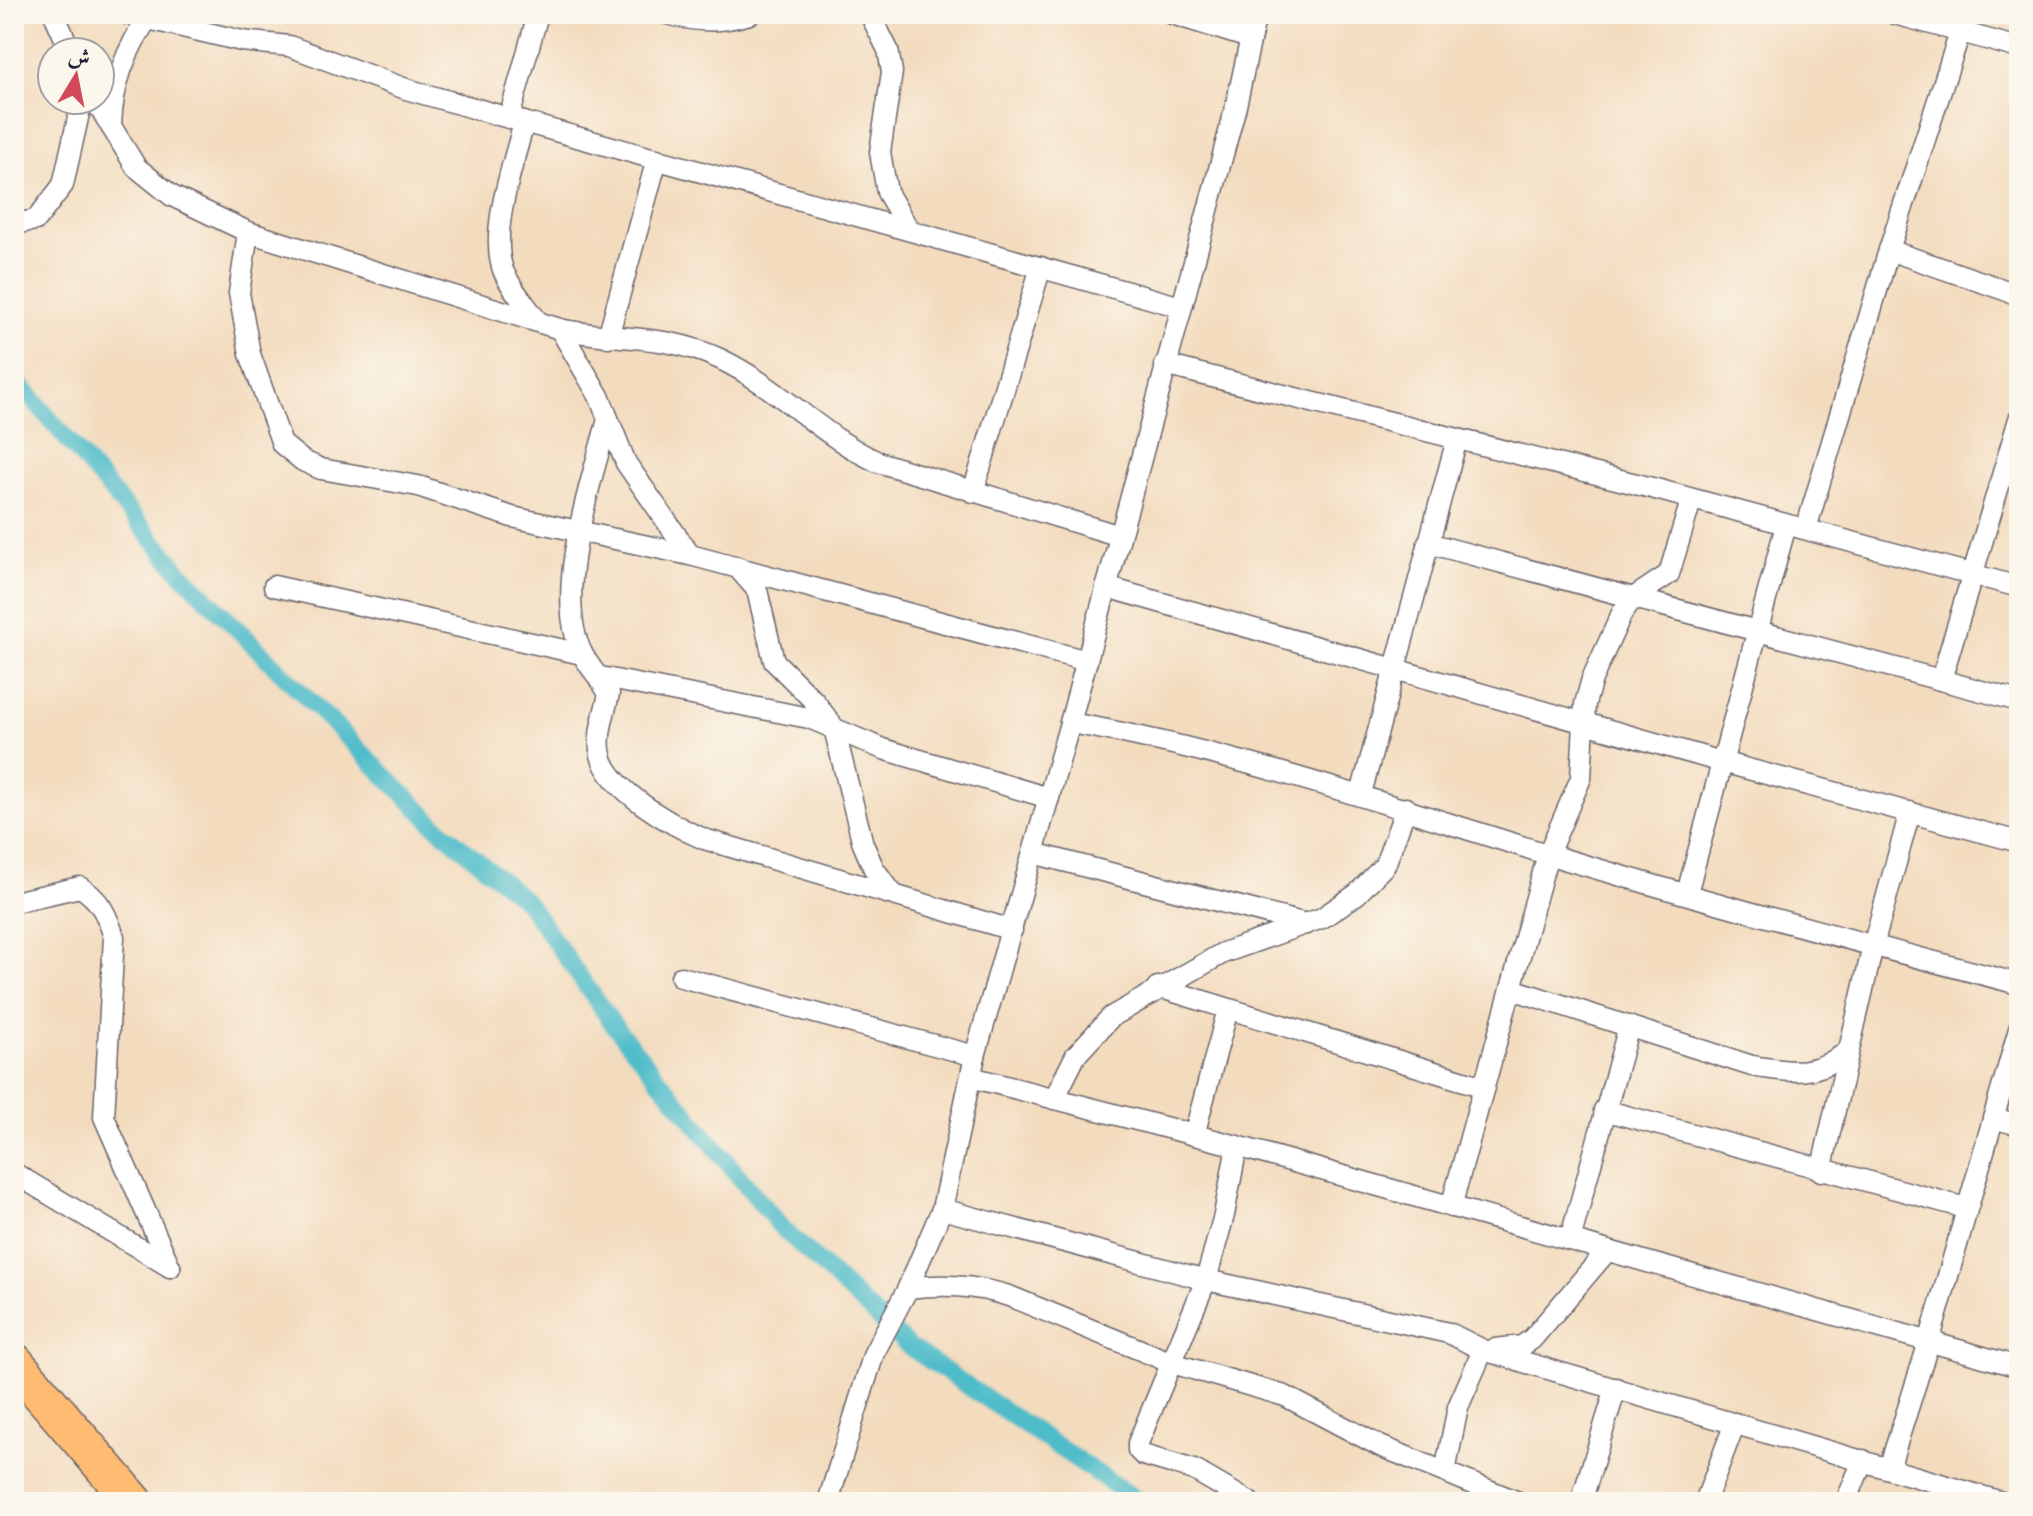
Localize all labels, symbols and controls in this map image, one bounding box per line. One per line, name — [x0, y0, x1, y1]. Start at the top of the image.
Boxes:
north arrow — [36, 36, 116, 116]
text: ش — [66, 42, 92, 72]

